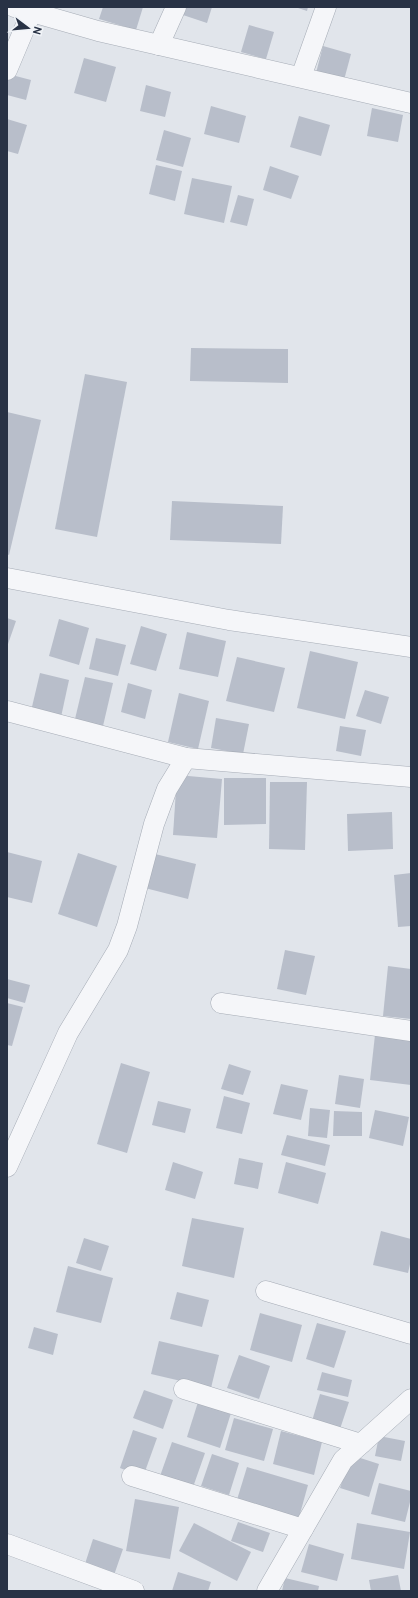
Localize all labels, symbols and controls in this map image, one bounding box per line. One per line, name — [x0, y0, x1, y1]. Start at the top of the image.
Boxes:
north arrow — [8, 8, 48, 48]
text: N — [29, 25, 44, 36]

